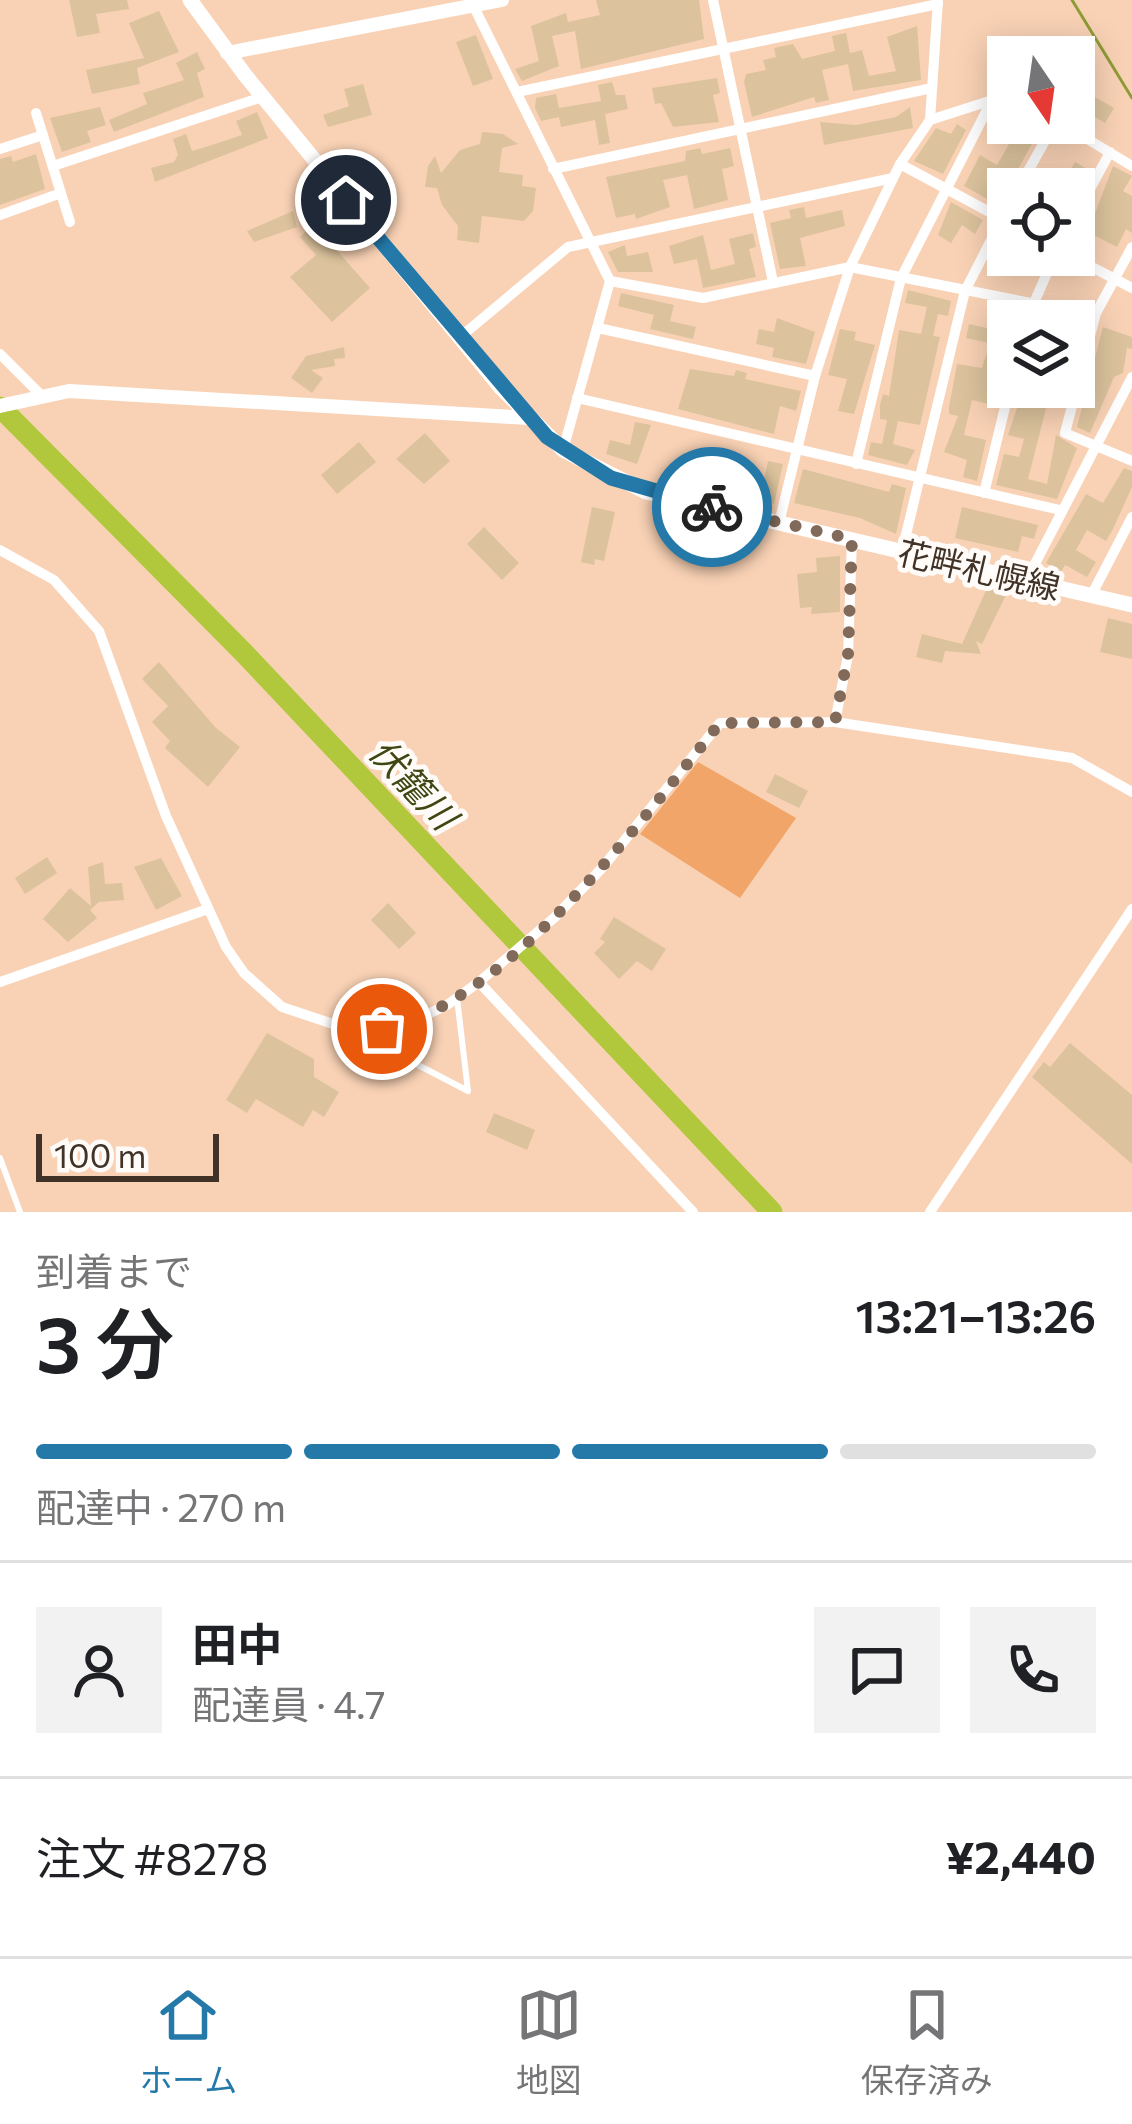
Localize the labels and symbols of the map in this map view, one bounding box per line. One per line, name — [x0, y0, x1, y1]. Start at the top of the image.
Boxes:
north arrow — [987, 36, 1095, 144]
pin — [295, 149, 397, 251]
courier — [652, 447, 772, 567]
street label: 花畔札幌線 — [894, 530, 1064, 607]
water label: 伏籠川 — [362, 728, 470, 840]
pin — [331, 978, 433, 1080]
scale bar — [36, 1128, 219, 1181]

